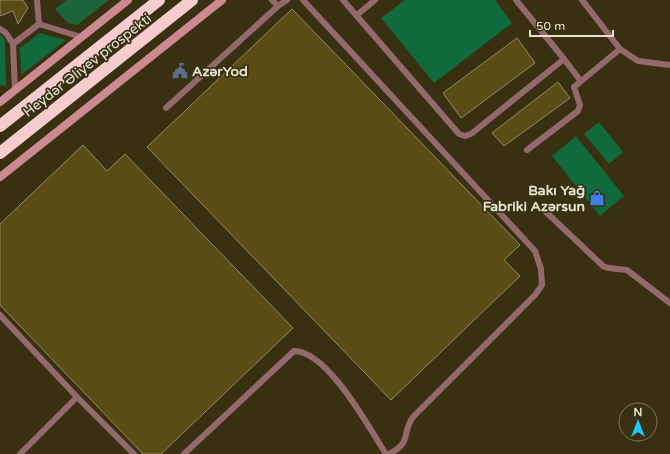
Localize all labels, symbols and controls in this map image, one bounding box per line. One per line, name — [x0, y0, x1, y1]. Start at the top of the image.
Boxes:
street label: Heydər Əliyev prospekti — [20, 10, 155, 121]
scale bar — [530, 12, 613, 38]
text: 50 m — [536, 19, 565, 33]
public building icon: AzərYod — [171, 62, 189, 80]
place label: AzərYod — [192, 63, 248, 80]
place label: Bakı Yağ Fabriki Azərsun — [483, 182, 585, 215]
shop icon: Bakı Yağ Fabriki Azərsun — [588, 189, 606, 207]
north arrow — [618, 402, 658, 442]
text: N — [634, 406, 642, 419]

